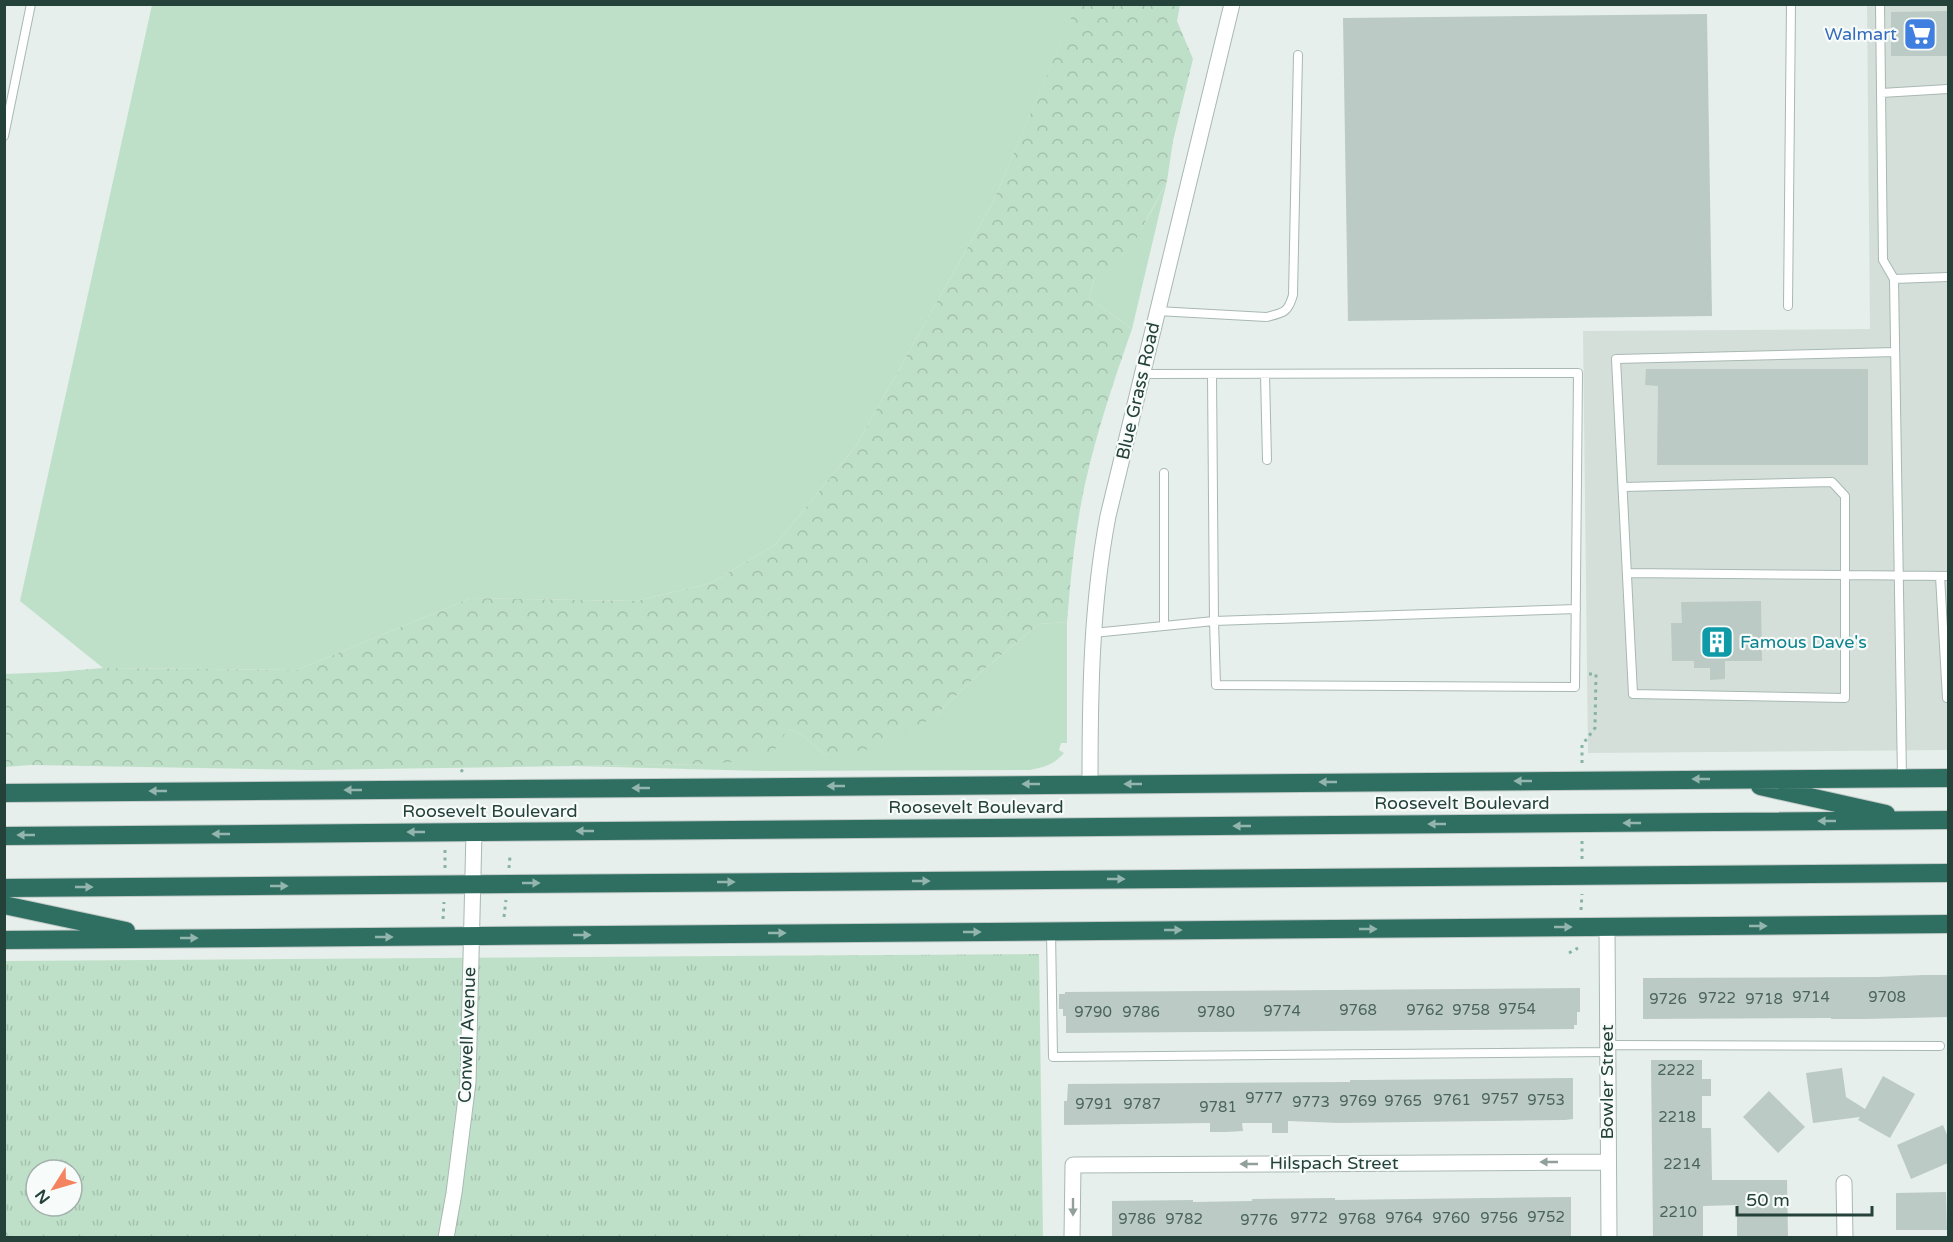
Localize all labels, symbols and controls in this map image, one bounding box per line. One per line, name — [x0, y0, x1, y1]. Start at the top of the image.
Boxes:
supermarket icon: Walmart — [1902, 16, 1938, 52]
place label: Walmart — [1825, 23, 1897, 45]
street label: Blue Grass Road — [1111, 320, 1165, 462]
building icon: Famous Dave's — [1699, 624, 1735, 660]
place label: Famous Dave's — [1740, 631, 1867, 653]
one-way arrow — [1692, 774, 1711, 784]
one-way arrow — [1513, 776, 1532, 786]
one-way arrow — [1318, 777, 1337, 787]
one-way arrow — [1123, 779, 1142, 789]
one-way arrow — [1022, 780, 1041, 789]
one-way arrow — [827, 781, 846, 791]
one-way arrow — [632, 783, 651, 793]
one-way arrow — [344, 785, 363, 795]
one-way arrow — [149, 786, 168, 796]
street label: Roosevelt Boulevard — [1374, 792, 1550, 814]
street label: Roosevelt Boulevard — [888, 796, 1064, 818]
street label: Roosevelt Boulevard — [402, 800, 578, 822]
one-way arrow — [1818, 816, 1837, 826]
one-way arrow — [1623, 818, 1642, 828]
one-way arrow — [1428, 819, 1447, 829]
one-way arrow — [1233, 821, 1252, 831]
one-way arrow — [576, 826, 595, 836]
one-way arrow — [406, 827, 425, 837]
one-way arrow — [211, 829, 230, 839]
one-way arrow — [16, 830, 35, 840]
one-way arrow — [1106, 874, 1125, 884]
one-way arrow — [911, 876, 930, 885]
one-way arrow — [716, 877, 735, 887]
one-way arrow — [521, 879, 540, 888]
one-way arrow — [269, 881, 288, 891]
one-way arrow — [74, 882, 93, 892]
one-way arrow — [1748, 921, 1767, 931]
one-way arrow — [1553, 922, 1572, 932]
one-way arrow — [1358, 924, 1377, 934]
one-way arrow — [1163, 926, 1182, 935]
one-way arrow — [962, 927, 981, 937]
one-way arrow — [767, 929, 786, 938]
one-way arrow — [572, 930, 591, 940]
one-way arrow — [374, 932, 393, 942]
one-way arrow — [179, 933, 198, 943]
street label: Conwell Avenue — [454, 966, 480, 1104]
house number: 9714 — [1792, 988, 1830, 1006]
house number: 9708 — [1868, 988, 1906, 1006]
house number: 9722 — [1698, 989, 1736, 1007]
house number: 9726 — [1649, 990, 1687, 1008]
house number: 9718 — [1745, 990, 1783, 1008]
house number: 9754 — [1498, 1000, 1536, 1018]
house number: 9768 — [1339, 1001, 1377, 1019]
house number: 9762 — [1406, 1001, 1444, 1019]
house number: 9758 — [1452, 1001, 1490, 1019]
house number: 9774 — [1263, 1002, 1301, 1020]
house number: 9790 — [1074, 1003, 1112, 1021]
house number: 9786 — [1122, 1003, 1160, 1021]
house number: 9780 — [1197, 1003, 1235, 1021]
street label: Bowler Street — [1596, 1024, 1618, 1140]
house number: 2222 — [1657, 1061, 1695, 1079]
house number: 9777 — [1245, 1089, 1283, 1107]
house number: 9757 — [1481, 1090, 1519, 1108]
house number: 9761 — [1433, 1091, 1471, 1109]
house number: 9753 — [1527, 1091, 1565, 1109]
house number: 9769 — [1339, 1092, 1377, 1110]
house number: 9765 — [1384, 1092, 1422, 1110]
house number: 9773 — [1292, 1093, 1330, 1111]
house number: 9791 — [1075, 1095, 1113, 1113]
house number: 9787 — [1123, 1095, 1161, 1113]
house number: 9781 — [1199, 1098, 1237, 1116]
house number: 2218 — [1658, 1108, 1696, 1126]
street label: Hilspach Street — [1269, 1152, 1399, 1174]
house number: 2214 — [1663, 1155, 1701, 1173]
one-way arrow — [1539, 1157, 1558, 1167]
north arrow — [24, 1158, 84, 1218]
one-way arrow — [1239, 1159, 1258, 1169]
scale bar — [1737, 1179, 1872, 1217]
text: N — [31, 1185, 55, 1208]
text: 50 m — [1746, 1189, 1790, 1211]
one-way arrow — [1068, 1198, 1078, 1217]
house number: 2210 — [1659, 1203, 1697, 1221]
house number: 9752 — [1527, 1208, 1565, 1226]
house number: 9772 — [1290, 1209, 1328, 1227]
house number: 9764 — [1385, 1209, 1423, 1227]
house number: 9760 — [1432, 1209, 1470, 1227]
house number: 9756 — [1480, 1209, 1518, 1227]
house number: 9786 — [1118, 1210, 1156, 1228]
house number: 9782 — [1165, 1210, 1203, 1228]
house number: 9768 — [1338, 1210, 1376, 1228]
house number: 9776 — [1240, 1211, 1278, 1229]

